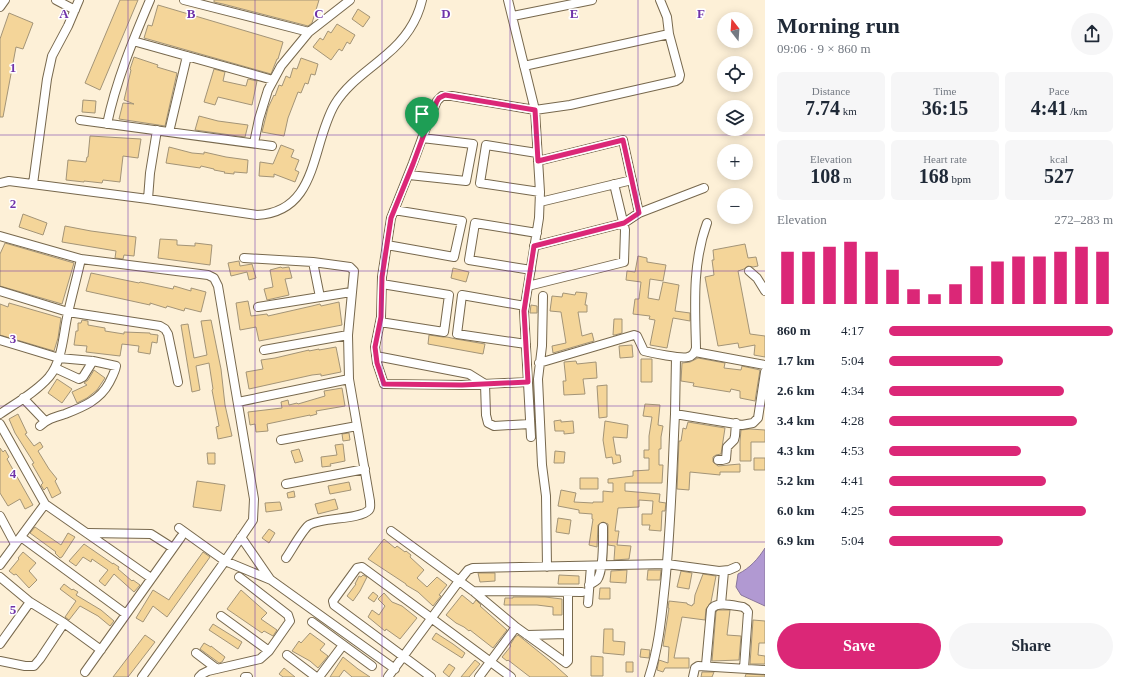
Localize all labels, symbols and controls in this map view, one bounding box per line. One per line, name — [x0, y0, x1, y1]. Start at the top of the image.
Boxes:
text: A — [59, 6, 69, 21]
text: B — [187, 6, 196, 21]
text: C — [314, 6, 324, 21]
text: D — [441, 6, 451, 21]
text: E — [570, 6, 578, 21]
text: F — [697, 6, 705, 21]
north arrow — [717, 12, 753, 48]
map controls — [717, 12, 753, 224]
text: Morning run — [777, 13, 900, 38]
button: share — [1071, 13, 1113, 55]
text: 09:06 · 9 × 860 m — [777, 41, 871, 56]
button: locate — [717, 56, 753, 92]
text: 1 — [10, 60, 16, 75]
text: Distance — [812, 85, 850, 97]
text: Time — [934, 85, 956, 97]
text: Pace — [1049, 85, 1069, 97]
pin — [405, 97, 439, 138]
text: 7.74 — [805, 97, 840, 119]
text: 36:15 — [922, 97, 968, 119]
text: 4:41 — [1031, 97, 1067, 119]
button: layers — [717, 100, 753, 136]
icon: arrive — [411, 103, 433, 125]
text: km — [840, 105, 857, 117]
text: /km — [1067, 105, 1087, 117]
button: + — [717, 144, 753, 180]
text: Elevation — [810, 153, 852, 165]
text: Heart rate — [923, 153, 967, 165]
text: kcal — [1050, 153, 1068, 165]
text: 108 — [810, 165, 840, 187]
text: 168 — [919, 165, 949, 187]
text: 527 — [1044, 165, 1074, 187]
text: m — [840, 173, 852, 185]
text: bpm — [949, 173, 971, 185]
button: − — [717, 188, 753, 224]
text: 2 — [10, 196, 16, 211]
text: Elevation — [777, 212, 827, 227]
text: 272–283 m — [1054, 212, 1113, 227]
text: 860 m — [777, 323, 811, 338]
text: 4:17 — [841, 323, 864, 338]
text: 3 — [10, 331, 17, 346]
text: 1.7 km — [777, 353, 815, 368]
text: 5:04 — [841, 353, 864, 368]
text: 2.6 km — [777, 383, 815, 398]
text: 4:34 — [841, 383, 864, 398]
text: 3.4 km — [777, 413, 815, 428]
text: 4:28 — [841, 413, 864, 428]
text: 4.3 km — [777, 443, 815, 458]
text: 4:53 — [841, 443, 864, 458]
text: 4 — [10, 466, 17, 481]
text: 5.2 km — [777, 473, 815, 488]
text: 4:41 — [841, 473, 864, 488]
text: 6.0 km — [777, 503, 815, 518]
text: 4:25 — [841, 503, 864, 518]
text: 6.9 km — [777, 533, 815, 548]
text: 5:04 — [841, 533, 864, 548]
text: 5 — [10, 602, 17, 617]
button: Save — [777, 623, 941, 669]
button: Share — [949, 623, 1113, 669]

